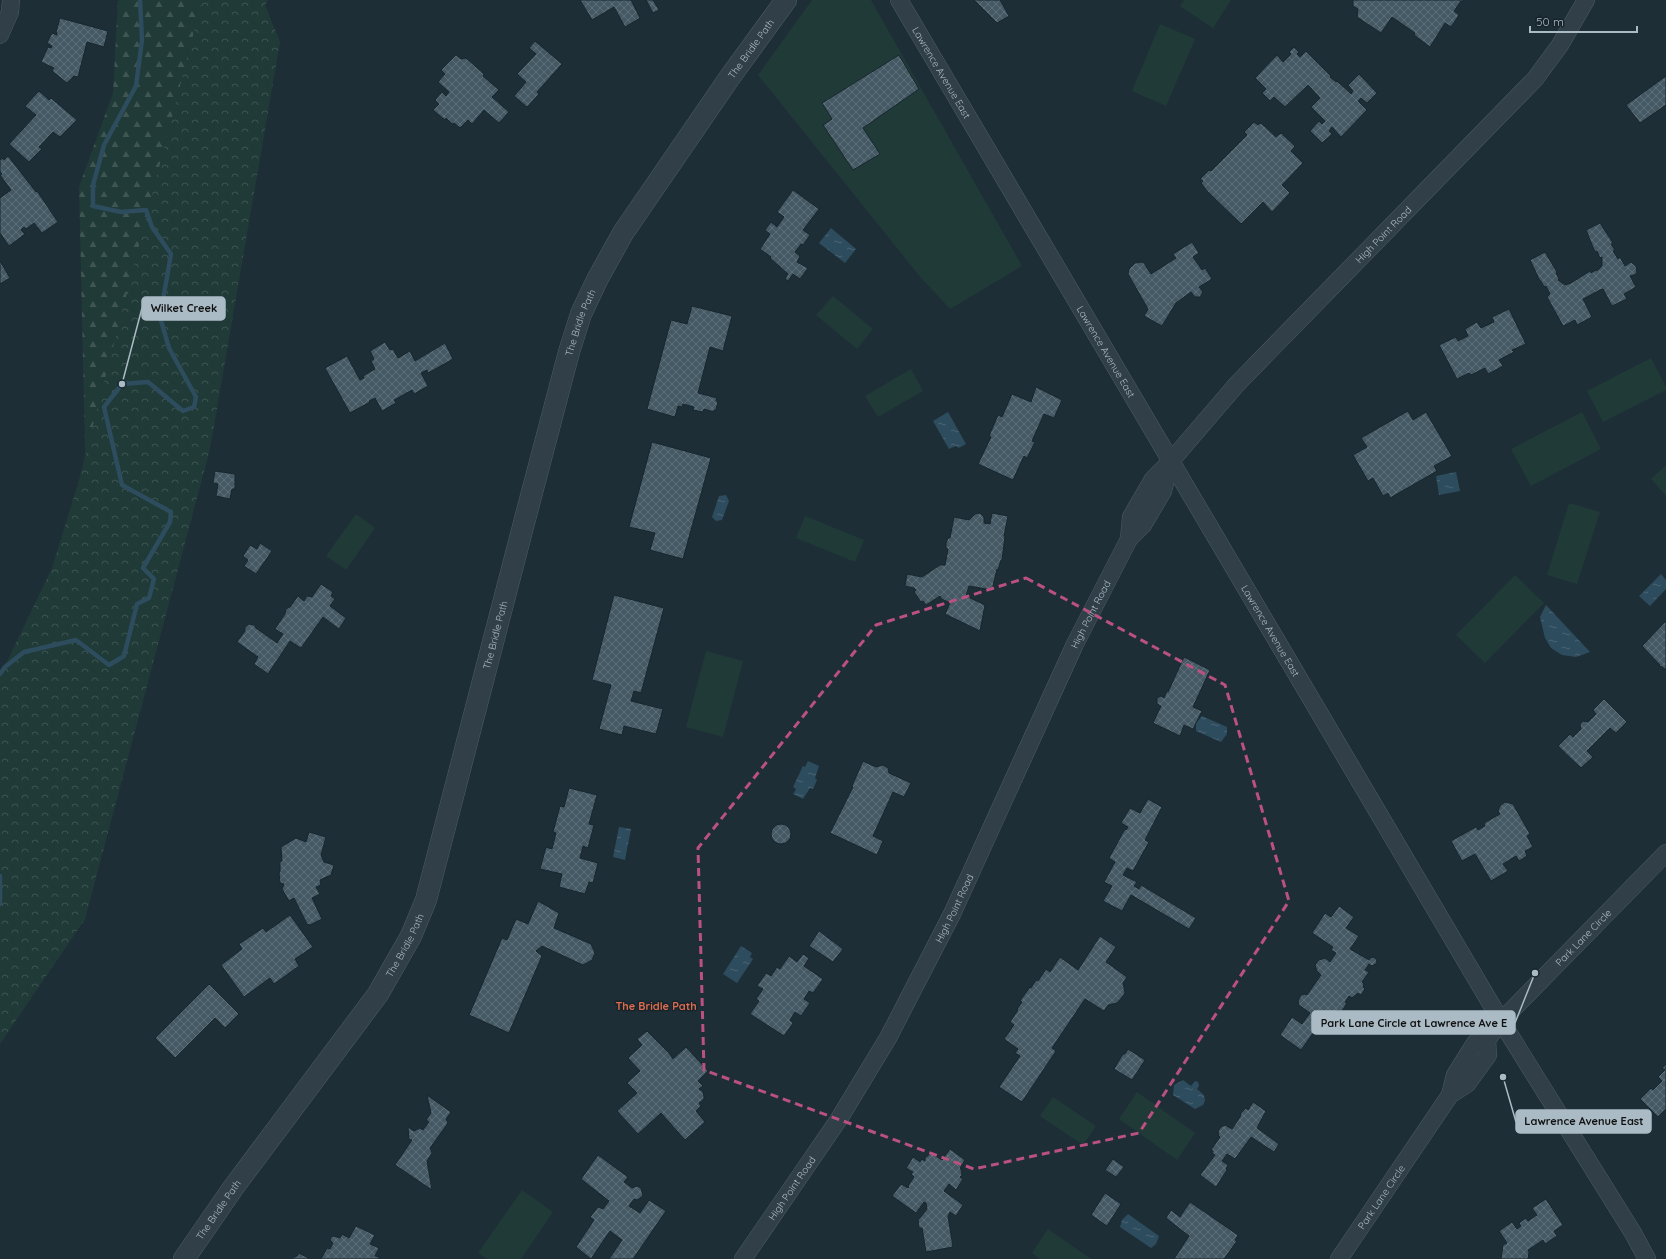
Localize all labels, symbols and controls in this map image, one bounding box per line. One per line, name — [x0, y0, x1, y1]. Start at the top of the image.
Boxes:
scale bar — [1530, 8, 1637, 34]
text: 50 m — [1536, 14, 1564, 29]
street label: The Bridle Path — [725, 17, 777, 81]
street label: Lawrence Avenue East — [909, 24, 974, 121]
street label: High Point Road — [1353, 203, 1414, 266]
street label: The Bridle Path — [562, 287, 599, 357]
callout: Wilket Creek — [142, 297, 225, 320]
text: Wilket Creek — [151, 301, 217, 315]
street label: Lawrence Avenue East — [1074, 303, 1138, 400]
street label: High Point Road — [1068, 578, 1114, 651]
street label: Lawrence Avenue East — [1238, 583, 1303, 680]
street label: The Bridle Path — [480, 599, 510, 671]
street label: High Point Road — [932, 872, 976, 945]
street label: Park Lane Circle — [1553, 906, 1615, 969]
street label: The Bridle Path — [383, 912, 427, 980]
district label: The Bridle Path — [615, 999, 697, 1013]
callout: Park Lane Circle at Lawrence Ave E — [1312, 1011, 1515, 1034]
text: Park Lane Circle at Lawrence Ave E — [1321, 1016, 1507, 1030]
callout: Lawrence Avenue East — [1516, 1110, 1651, 1133]
text: Lawrence Avenue East — [1524, 1114, 1644, 1128]
street label: High Point Road — [766, 1154, 819, 1223]
street label: Park Lane Circle — [1355, 1162, 1408, 1232]
street label: The Bridle Path — [193, 1177, 244, 1243]

